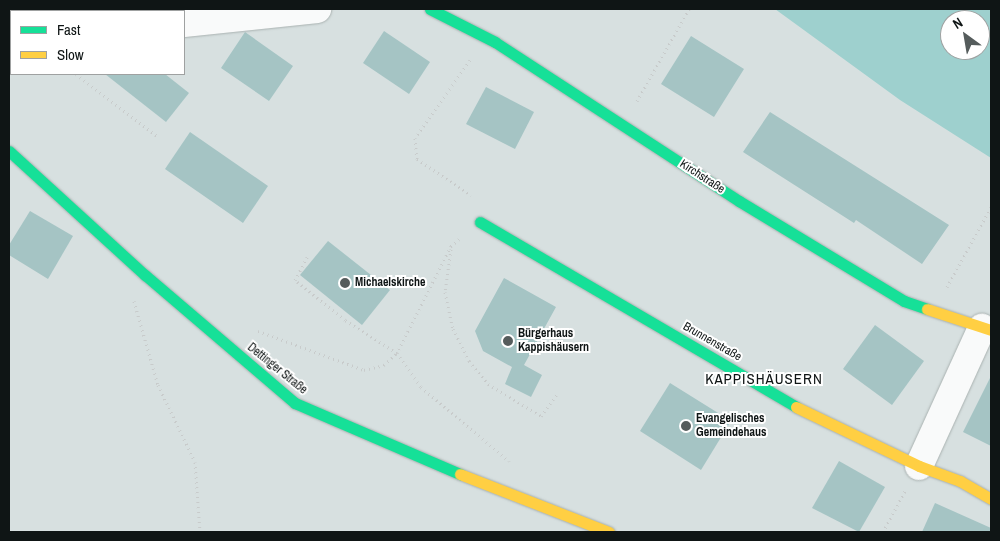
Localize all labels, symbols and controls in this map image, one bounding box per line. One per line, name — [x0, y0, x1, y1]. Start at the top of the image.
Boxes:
legend — [10, 10, 185, 75]
north arrow — [940, 10, 990, 60]
text: N — [949, 13, 966, 33]
text: Fast — [57, 19, 80, 40]
text: Slow — [57, 44, 84, 65]
street label: Kirchstraße — [677, 157, 727, 197]
place label: Michaelskirche — [355, 276, 426, 290]
marker: Michaelskirche — [339, 277, 351, 289]
street label: Brunnenstraße — [680, 319, 744, 365]
place label: Bürgerhaus Kappishäusern — [518, 327, 589, 355]
marker: Bürgerhaus Kappishäusern — [502, 335, 514, 347]
street label: Dettinger Straße — [244, 341, 310, 397]
district label: KAPPISHÄUSERN — [704, 370, 824, 388]
place label: Evangelisches Gemeindehaus — [696, 412, 767, 440]
marker: Evangelisches Gemeindehaus — [680, 420, 692, 432]

